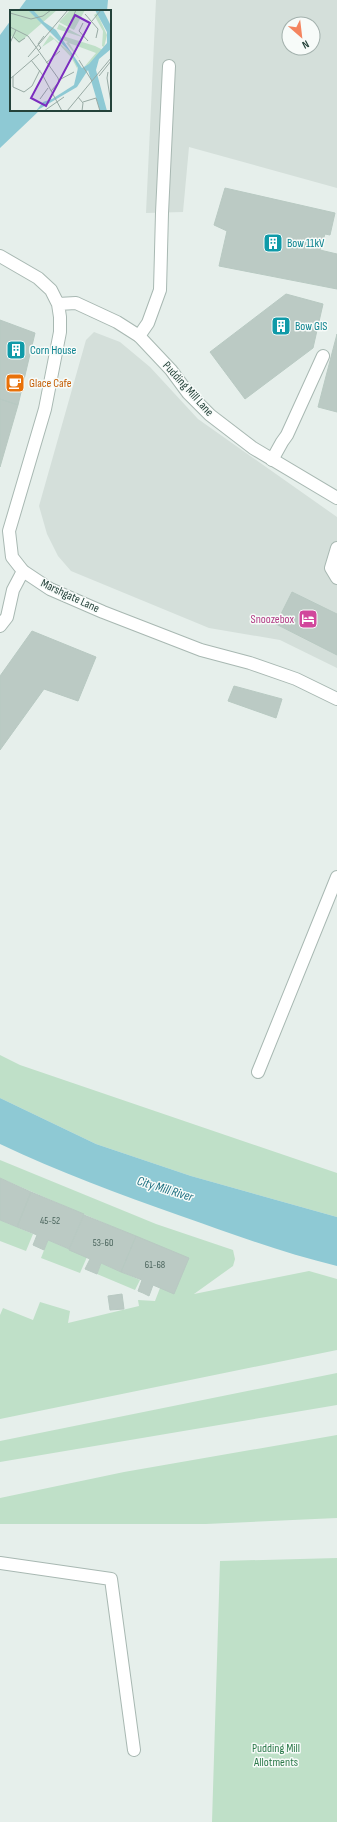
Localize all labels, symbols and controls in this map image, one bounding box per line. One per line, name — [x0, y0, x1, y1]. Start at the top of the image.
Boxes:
inset map — [10, 10, 111, 111]
north arrow — [281, 16, 321, 56]
text: N — [300, 37, 311, 52]
building icon: Bow 11kV — [262, 232, 284, 254]
place label: Bow 11kV — [287, 236, 325, 251]
building icon: Bow GIS — [270, 315, 292, 337]
place label: Bow GIS — [295, 319, 327, 334]
building icon: Corn House — [5, 339, 27, 361]
place label: Corn House — [30, 343, 77, 358]
street label: Pudding Mill Lane — [159, 358, 217, 420]
cafe icon: Glace Cafe — [4, 372, 26, 394]
place label: Glace Cafe — [29, 376, 72, 391]
street label: Marshgate Lane — [38, 576, 102, 616]
hotel icon: Snoozebox — [297, 608, 319, 630]
place label: Snoozebox — [251, 612, 294, 627]
water label: City Mill River — [135, 1173, 196, 1205]
house number: 45-52 — [40, 1215, 60, 1227]
house number: 53-60 — [93, 1237, 113, 1249]
house number: 61-68 — [145, 1259, 165, 1271]
park label: Pudding Mill Allotments — [252, 1741, 300, 1770]

